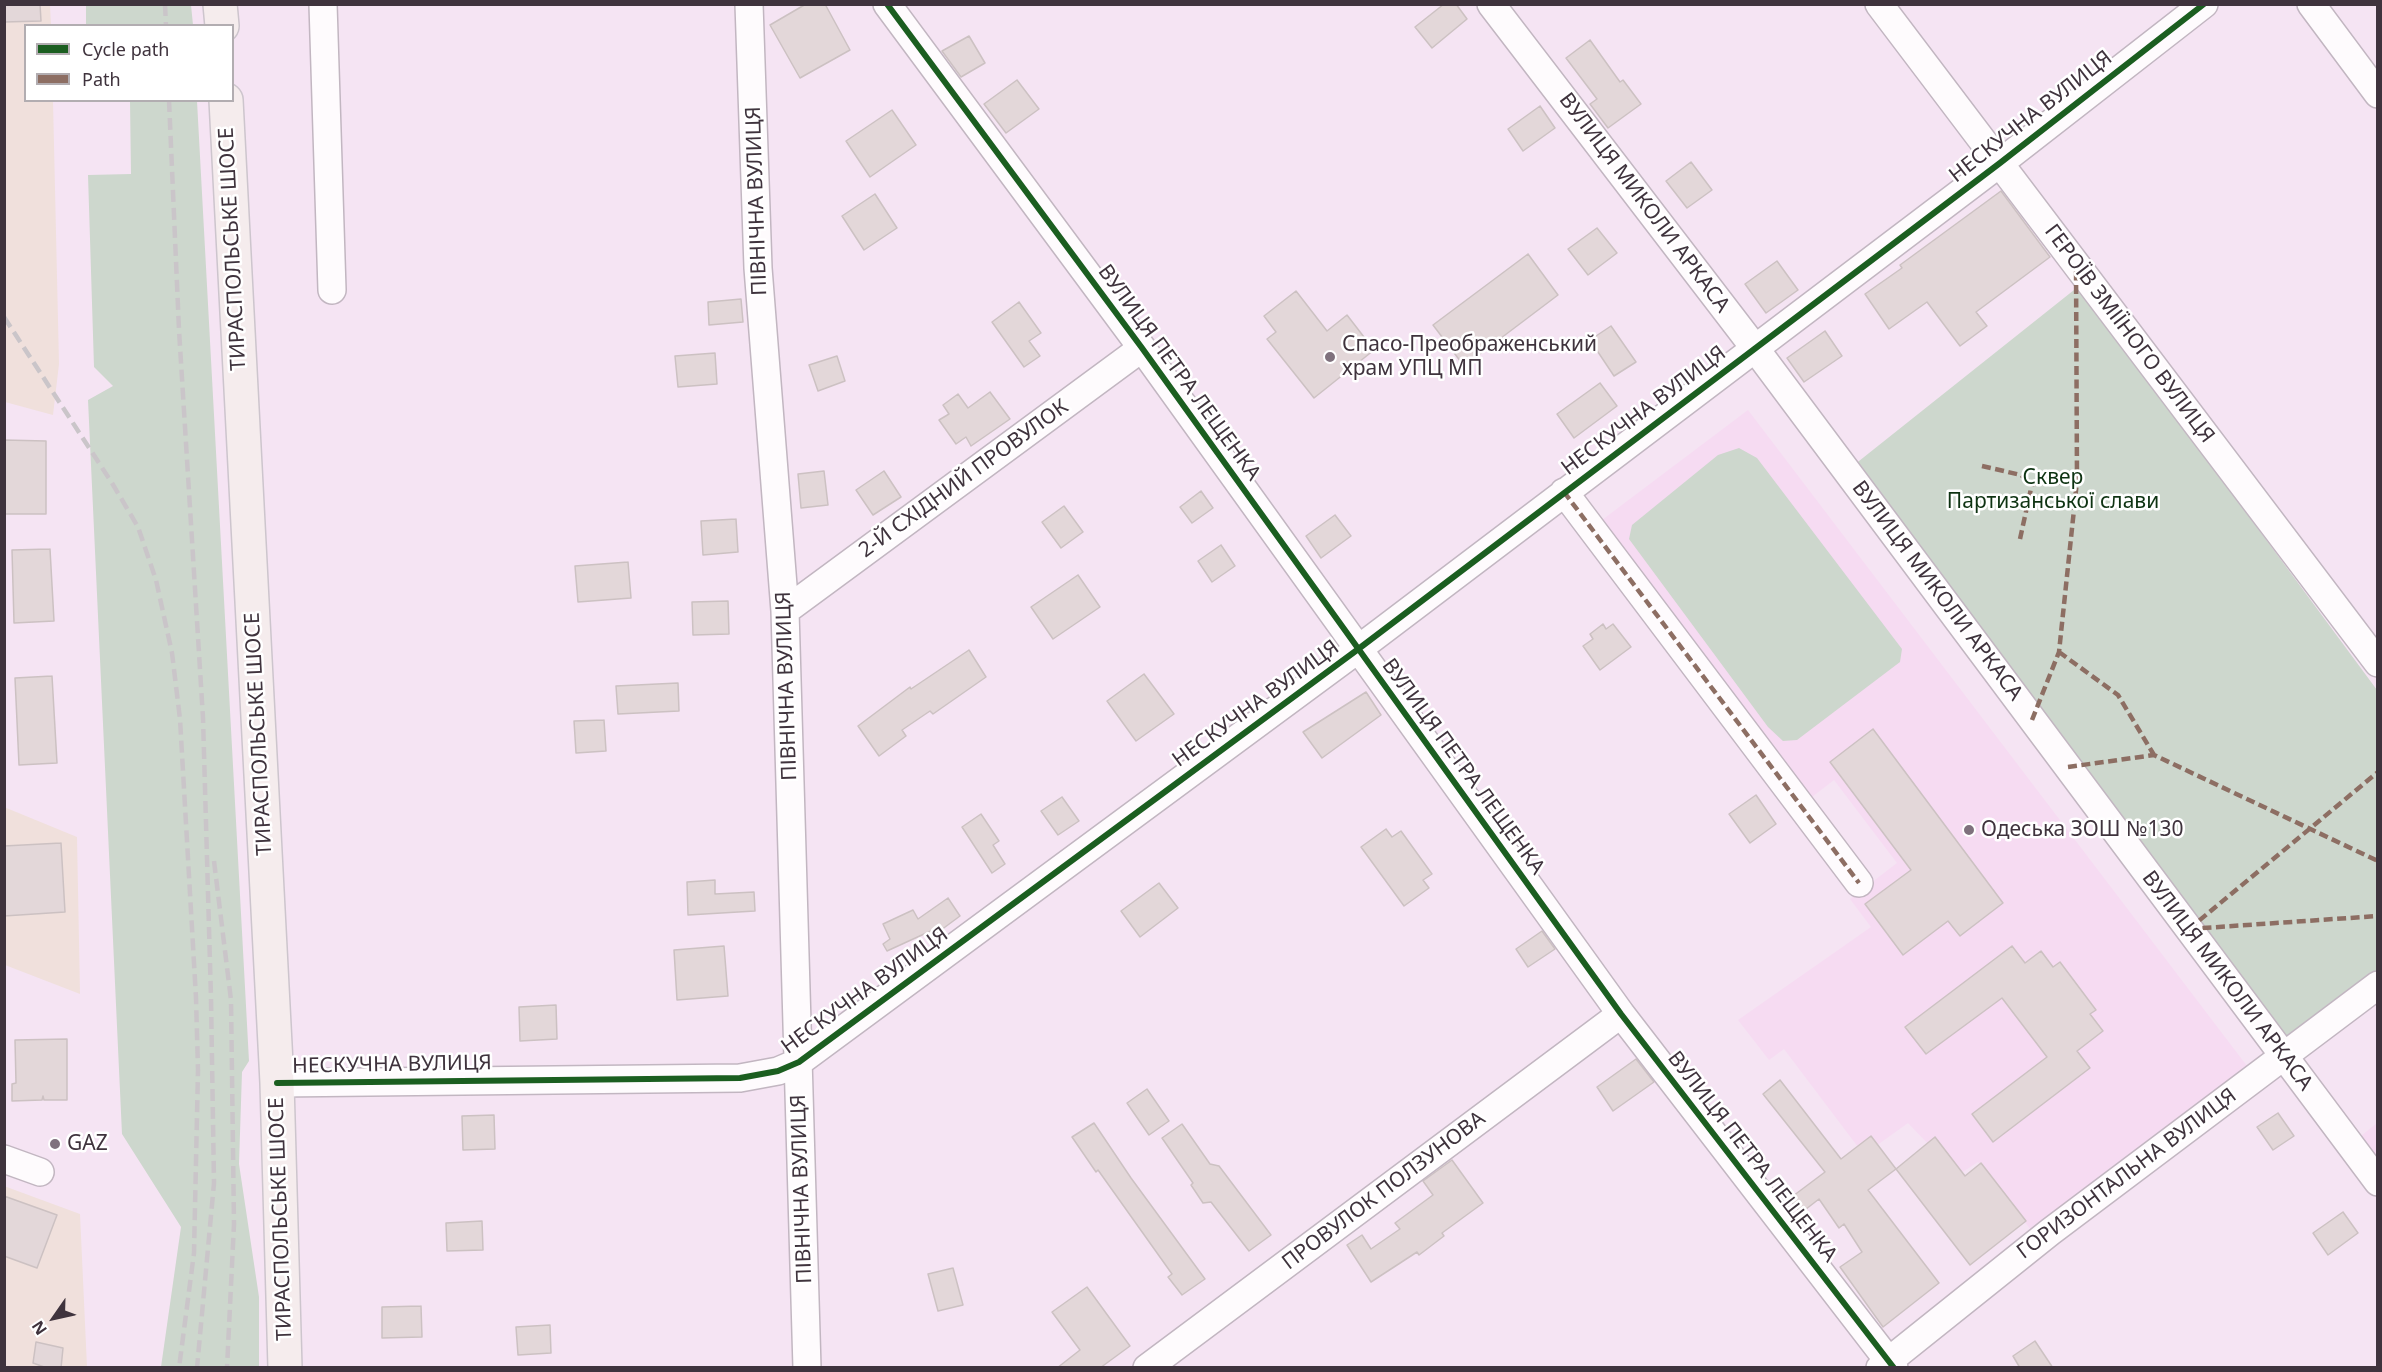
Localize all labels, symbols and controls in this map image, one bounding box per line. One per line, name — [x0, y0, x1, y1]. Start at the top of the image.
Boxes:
legend — [24, 24, 234, 102]
text: Cycle path — [82, 37, 169, 61]
street label: НЕСКУЧНА ВУЛИЦЯ — [1945, 46, 2117, 188]
text: Path — [82, 67, 121, 91]
street label: ВУЛИЦЯ МИКОЛИ АРКАСА — [1553, 88, 1735, 318]
street label: ПІВНІЧНА ВУЛИЦЯ — [741, 106, 773, 296]
street label: ТИРАСПОЛЬСЬКЕ ШОСЕ — [214, 127, 252, 371]
street label: ГЕРОЇВ ЗМІЇНОГО ВУЛИЦЯ — [2039, 220, 2219, 448]
street label: ВУЛИЦЯ ПЕТРА ЛЕЩЕНКА — [1092, 260, 1266, 486]
place label: Спасо-Преображенський храм УПЦ МП — [1342, 332, 1597, 382]
street label: НЕСКУЧНА ВУЛИЦЯ — [1557, 341, 1731, 481]
marker: Спасо-Преображенський храм УПЦ МП — [1323, 350, 1337, 364]
street label: 2-Й СХІДНИЙ ПРОВУЛОК — [854, 395, 1074, 563]
park label: Сквер Партизанської слави — [1947, 465, 2159, 515]
street label: ВУЛИЦЯ МИКОЛИ АРКАСА — [1846, 476, 2028, 706]
street label: ПІВНІЧНА ВУЛИЦЯ — [771, 591, 803, 781]
street label: ТИРАСПОЛЬСЬКЕ ШОСЕ — [240, 612, 278, 856]
street label: НЕСКУЧНА ВУЛИЦЯ — [1168, 635, 1344, 773]
street label: ВУЛИЦЯ ПЕТРА ЛЕЩЕНКА — [1376, 654, 1550, 880]
place label: Одеська ЗОШ №130 — [1981, 817, 2184, 843]
marker: Одеська ЗОШ №130 — [1962, 823, 1976, 837]
street label: ВУЛИЦЯ МИКОЛИ АРКАСА — [2136, 866, 2318, 1096]
street label: НЕСКУЧНА ВУЛИЦЯ — [777, 922, 953, 1060]
street label: ВУЛИЦЯ ПЕТРА ЛЕЩЕНКА — [1662, 1047, 1842, 1267]
street label: НЕСКУЧНА ВУЛИЦЯ — [292, 1051, 492, 1079]
street label: ГОРИЗОНТАЛЬНА ВУЛИЦЯ — [2012, 1083, 2242, 1265]
street label: ПІВНІЧНА ВУЛИЦЯ — [786, 1094, 818, 1284]
street label: ТИРАСПОЛЬСЬКЕ ШОСЕ — [264, 1097, 298, 1341]
street label: ПРОВУЛОК ПОЛЗУНОВА — [1278, 1106, 1490, 1276]
place label: GAZ — [67, 1131, 108, 1157]
marker: GAZ — [48, 1137, 62, 1151]
north arrow — [24, 1288, 84, 1348]
text: N — [26, 1317, 52, 1340]

